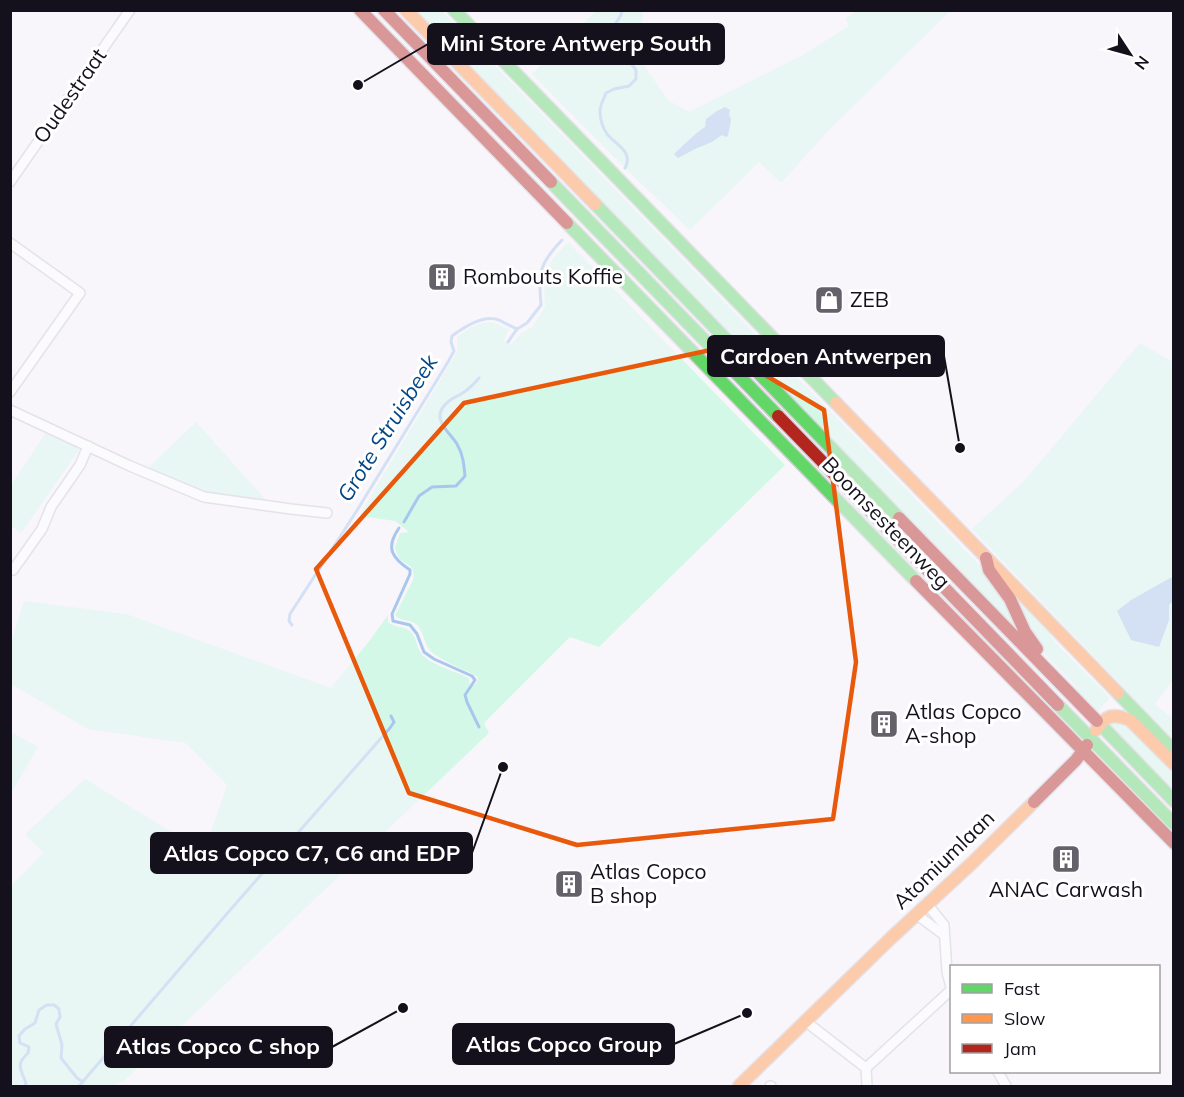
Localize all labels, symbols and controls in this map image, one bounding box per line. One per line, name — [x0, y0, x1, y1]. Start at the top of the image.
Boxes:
callout: Mini Store Antwerp South — [428, 24, 724, 64]
north arrow — [1100, 24, 1160, 84]
text: Mini Store Antwerp South — [440, 29, 712, 57]
street label: Oudestraat — [27, 43, 111, 148]
text: N — [1130, 52, 1154, 74]
building icon: Rombouts Koffie — [426, 261, 458, 293]
place label: Rombouts Koffie — [463, 263, 623, 289]
shop icon: ZEB — [813, 284, 845, 316]
place label: ZEB — [850, 286, 889, 312]
callout: Cardoen Antwerpen — [708, 336, 944, 376]
text: Cardoen Antwerpen — [720, 342, 932, 370]
water label: Grote Struisbeek — [331, 349, 444, 507]
street label: Boomsesteenweg — [817, 451, 956, 594]
place label: Atlas Copco A-shop — [905, 698, 1021, 748]
building icon: Atlas Copco A-shop — [868, 708, 900, 740]
street label: Atomiumlaan — [887, 804, 999, 914]
callout: Atlas Copco C7, C6 and EDP — [151, 833, 472, 873]
text: Atlas Copco C7, C6 and EDP — [164, 839, 460, 867]
building icon: ANAC Carwash — [1050, 843, 1082, 875]
place label: Atlas Copco B shop — [590, 858, 706, 908]
building icon: Atlas Copco B shop — [553, 868, 585, 900]
place label: ANAC Carwash — [989, 876, 1143, 902]
legend — [950, 965, 1160, 1073]
text: Fast — [1004, 977, 1040, 1000]
text: Slow — [1004, 1007, 1046, 1030]
callout: Atlas Copco Group — [453, 1024, 674, 1064]
callout: Atlas Copco C shop — [105, 1027, 332, 1067]
text: Atlas Copco Group — [466, 1030, 662, 1058]
text: Atlas Copco C shop — [116, 1032, 320, 1060]
text: Jam — [1004, 1037, 1037, 1060]

